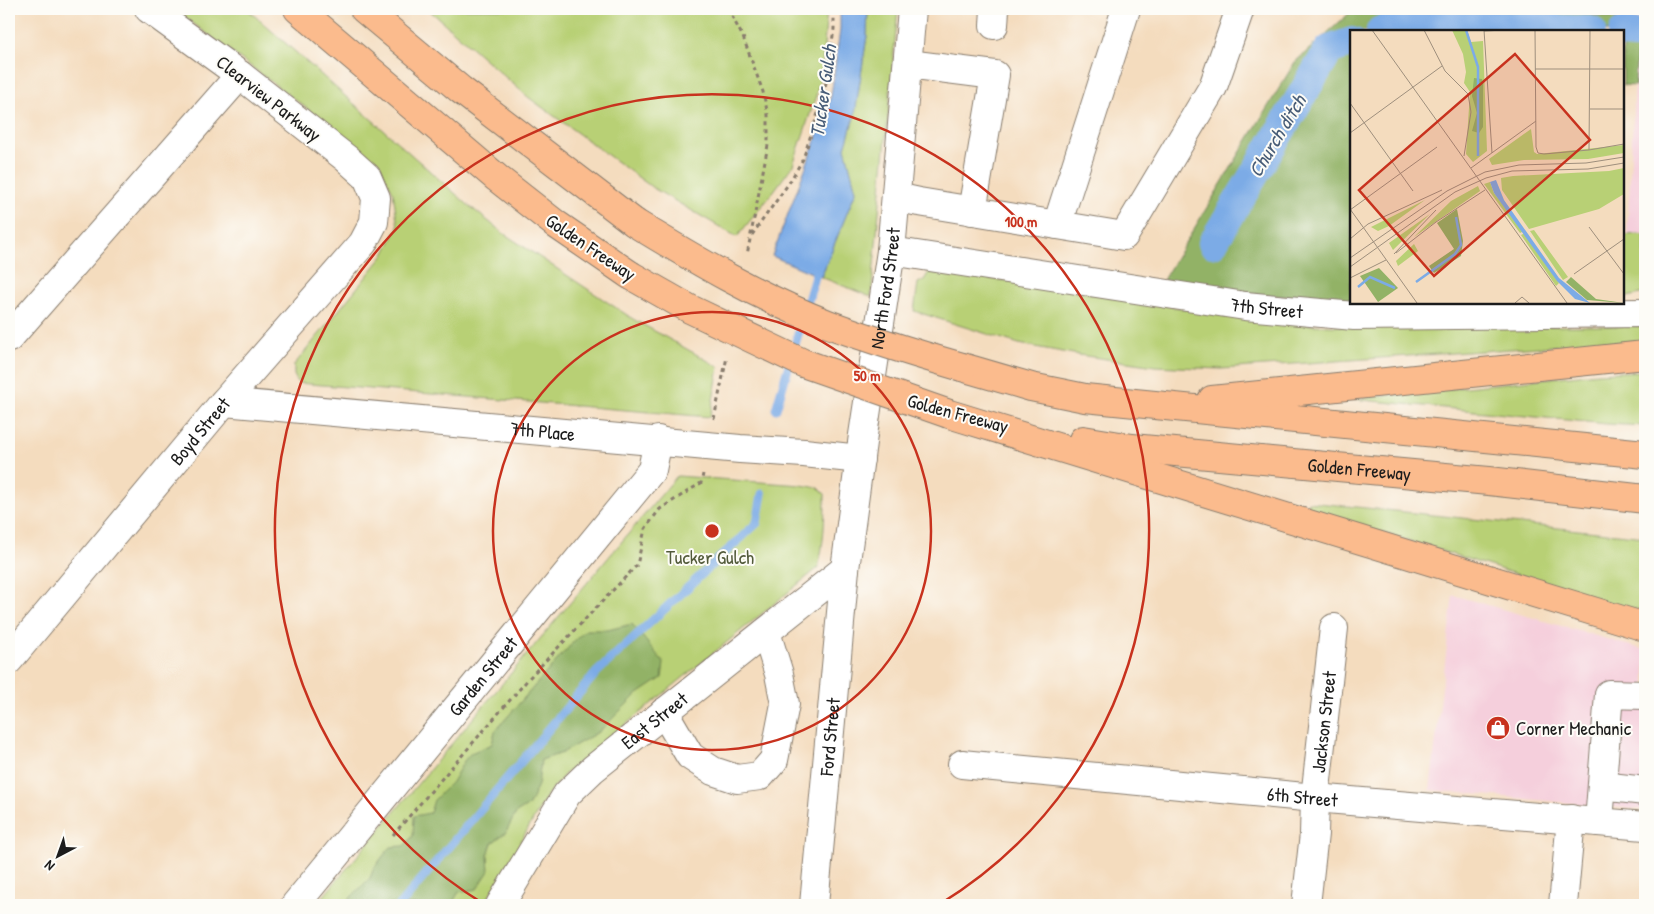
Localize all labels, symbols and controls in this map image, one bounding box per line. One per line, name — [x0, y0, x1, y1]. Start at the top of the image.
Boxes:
inset map — [1350, 30, 1624, 304]
water label: Tucker Gulch — [803, 42, 843, 139]
street label: Clearview Parkway — [211, 49, 327, 147]
water label: Church ditch — [1242, 88, 1312, 182]
street label: Golden Freeway — [541, 207, 641, 287]
text: 100 m — [1005, 211, 1037, 232]
street label: North Ford Street — [863, 226, 906, 351]
street label: 7th Street — [1229, 291, 1304, 324]
text: 50 m — [854, 365, 880, 386]
street label: Golden Freeway — [905, 387, 1011, 439]
street label: Boyd Street — [164, 391, 236, 471]
street label: 7th Place — [509, 415, 577, 447]
street label: Golden Freeway — [1307, 451, 1412, 487]
centre of rings — [703, 522, 721, 540]
park label: Tucker Gulch — [666, 544, 754, 570]
street label: Garden Street — [442, 630, 524, 722]
street label: Jackson Street — [1305, 669, 1342, 774]
street label: East Street — [616, 686, 693, 755]
street label: Ford Street — [813, 696, 846, 778]
shop icon: Corner Mechanic — [1485, 715, 1511, 741]
place label: Corner Mechanic — [1516, 715, 1632, 741]
street label: 6th Street — [1266, 780, 1339, 813]
north arrow — [32, 832, 82, 882]
text: N — [40, 856, 58, 876]

